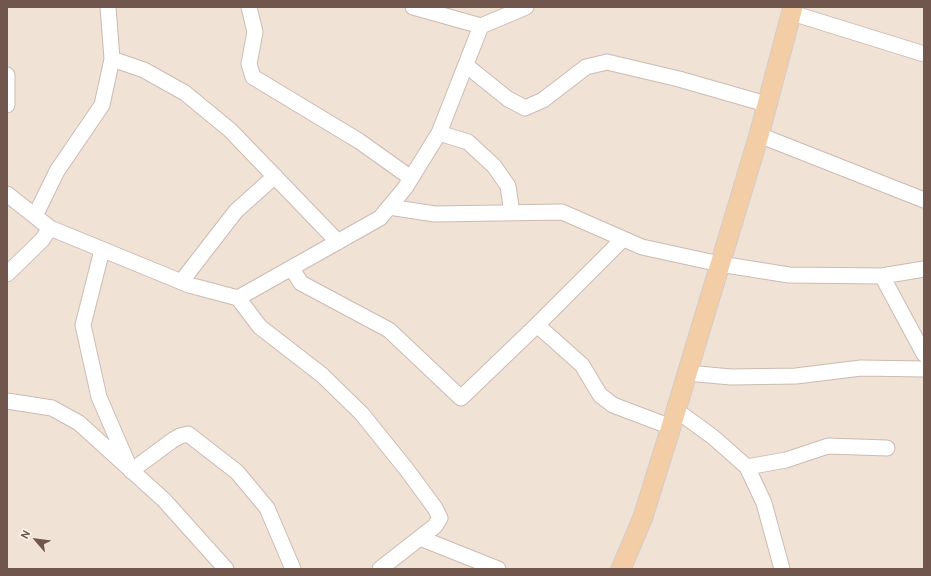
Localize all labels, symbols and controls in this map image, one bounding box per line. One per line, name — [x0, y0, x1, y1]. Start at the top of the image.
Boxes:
north arrow — [16, 520, 56, 560]
text: N — [17, 528, 33, 541]

